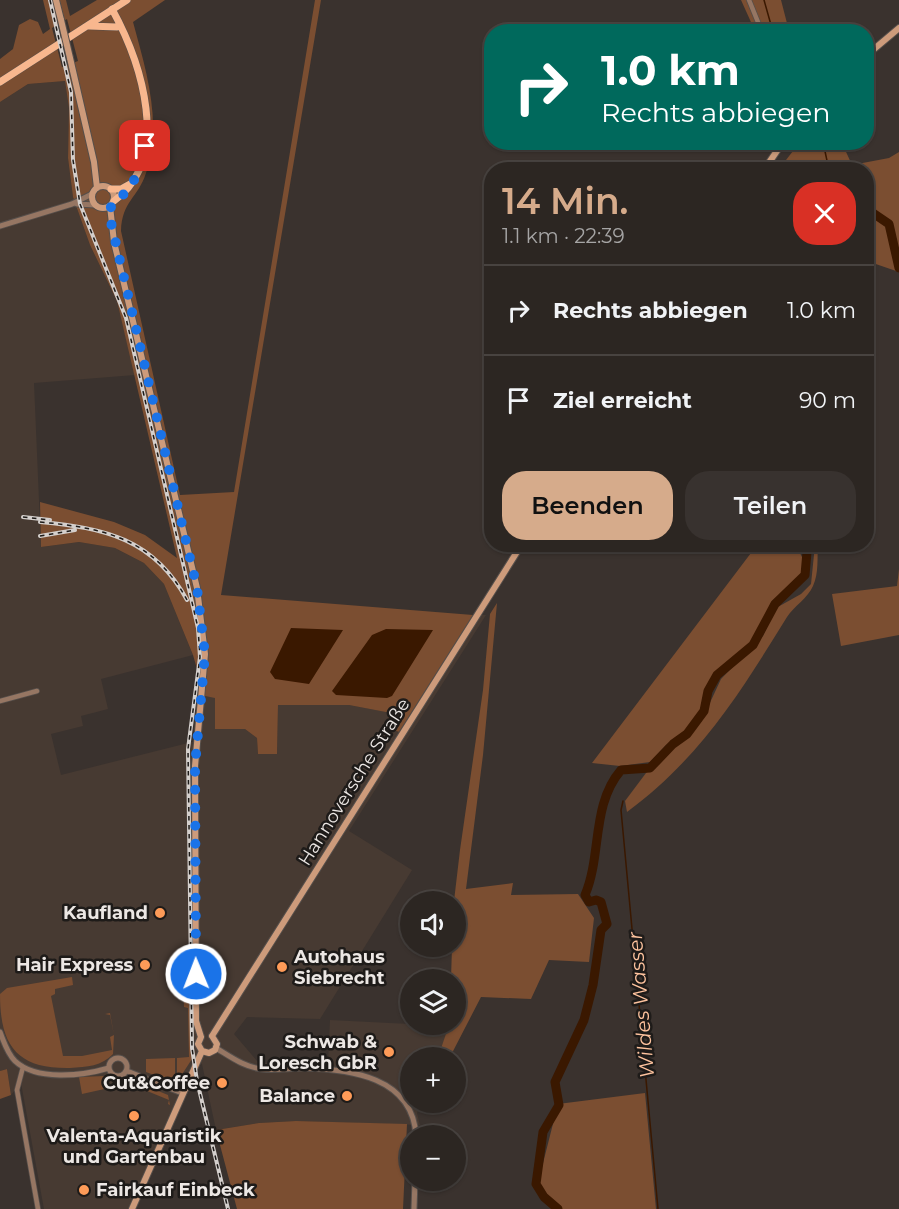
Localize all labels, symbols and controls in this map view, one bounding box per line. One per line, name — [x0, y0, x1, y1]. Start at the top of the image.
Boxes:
text: 1.0 km — [601, 44, 740, 96]
icon: right — [502, 48, 580, 126]
text: Rechts abbiegen — [601, 96, 830, 129]
pin — [119, 120, 170, 171]
icon: arrive — [128, 129, 161, 162]
text: 14 Min. — [502, 179, 628, 223]
button: close — [793, 182, 856, 245]
text: 1.1 km · 22:39 — [502, 224, 625, 248]
icon: right — [502, 294, 535, 327]
text: Rechts abbiegen — [553, 297, 748, 324]
text: 1.0 km — [787, 297, 856, 324]
icon: arrive — [502, 384, 535, 417]
text: Ziel erreicht — [553, 387, 692, 414]
text: 90 m — [799, 387, 856, 414]
button: Beenden — [502, 471, 673, 540]
button: Teilen — [685, 471, 856, 540]
street label: Hannoversche Straße — [294, 694, 415, 870]
map controls — [400, 891, 466, 1191]
button: sound — [400, 891, 466, 957]
place label: Kaufland — [63, 902, 148, 924]
marker: Kaufland — [153, 906, 167, 920]
water label: Wildes Wasser — [623, 930, 659, 1079]
position arrow — [164, 942, 228, 1006]
place label: Autohaus Siebrecht — [293, 946, 385, 989]
place label: Hair Express — [16, 954, 133, 976]
marker: Hair Express — [138, 958, 152, 972]
marker: Autohaus Siebrecht — [275, 960, 289, 974]
button: layers — [400, 969, 466, 1035]
place label: Schwab & Loresch GbR — [258, 1031, 377, 1074]
marker: Schwab & Loresch GbR — [382, 1045, 396, 1059]
button: + — [400, 1047, 466, 1113]
place label: Cut&Coffee — [103, 1072, 210, 1094]
marker: Cut&Coffee — [215, 1076, 229, 1090]
place label: Balance — [259, 1085, 335, 1107]
marker: Balance — [340, 1089, 354, 1103]
marker: Valenta-Aquaristik und Gartenbau — [127, 1109, 141, 1123]
place label: Valenta-Aquaristik und Gartenbau — [45, 1125, 222, 1168]
button: − — [400, 1125, 466, 1191]
place label: Fairkauf Einbeck — [96, 1179, 255, 1201]
marker: Fairkauf Einbeck — [77, 1183, 91, 1197]

